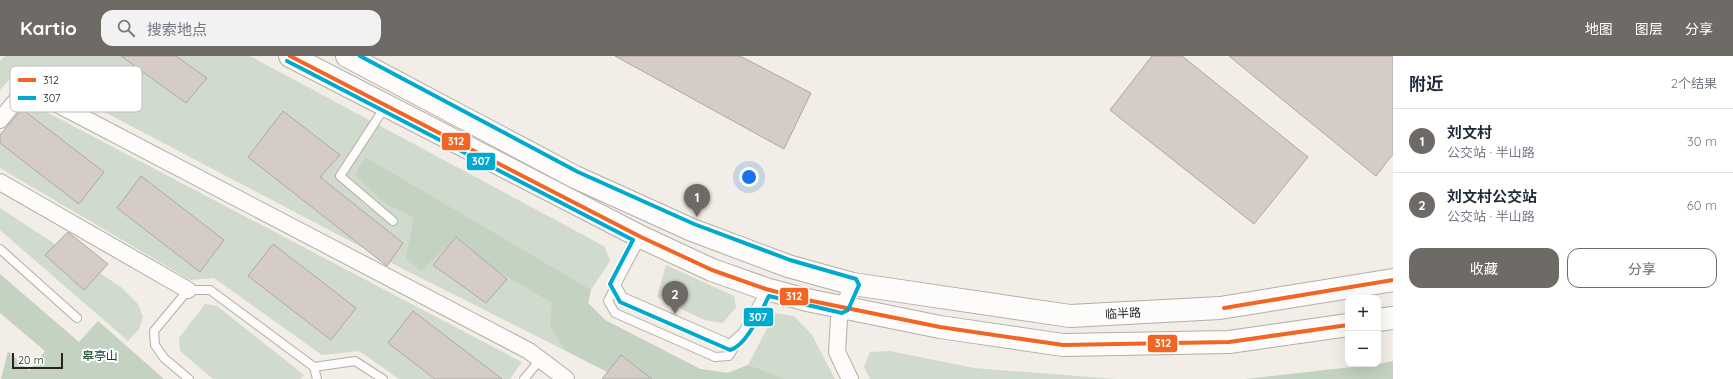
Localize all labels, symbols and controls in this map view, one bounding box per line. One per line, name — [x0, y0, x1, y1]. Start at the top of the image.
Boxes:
search box — [101, 10, 381, 46]
text: Kartio — [20, 16, 77, 40]
icon: search — [115, 17, 137, 39]
text: 搜索地点 — [147, 20, 207, 39]
text: 地图 — [1585, 20, 1613, 38]
text: 图层 — [1635, 20, 1663, 38]
text: 分享 — [1685, 20, 1713, 38]
legend — [10, 66, 142, 112]
text: 312 — [43, 73, 59, 87]
text: 附近 — [1409, 73, 1443, 94]
text: 2个结果 — [1671, 75, 1717, 91]
text: 307 — [43, 91, 61, 105]
text: 刘文村 — [1447, 123, 1492, 142]
line badge: 312 — [441, 132, 471, 151]
text: 1 — [1419, 133, 1425, 149]
text: 30 m — [1687, 133, 1717, 149]
text: 312 — [448, 134, 464, 148]
text: 公交站 · 半山路 — [1447, 144, 1535, 160]
line badge: 307 — [466, 152, 496, 171]
text: 307 — [472, 154, 490, 168]
your location — [739, 167, 759, 187]
pin: 1 — [684, 184, 710, 217]
text: 刘文村公交站 — [1447, 187, 1537, 206]
text: 2 — [1418, 197, 1426, 213]
text: 60 m — [1687, 197, 1717, 213]
text: 公交站 · 半山路 — [1447, 208, 1535, 224]
button: 收藏 — [1409, 248, 1559, 288]
button: 分享 — [1567, 248, 1717, 288]
pin: 2 — [662, 281, 688, 314]
line badge: 312 — [779, 287, 809, 306]
text: 312 — [786, 289, 802, 303]
map controls — [1345, 295, 1381, 367]
button: + — [1345, 295, 1381, 331]
street label: 临半路 — [1105, 305, 1141, 321]
line badge: 307 — [743, 307, 774, 327]
text: 307 — [749, 310, 767, 324]
button: − — [1345, 331, 1381, 367]
line badge: 312 — [1147, 334, 1178, 353]
text: 312 — [1155, 336, 1171, 350]
park label: 皋亭山 — [82, 348, 118, 363]
scale bar — [12, 351, 63, 370]
text: 20 m — [18, 353, 44, 367]

